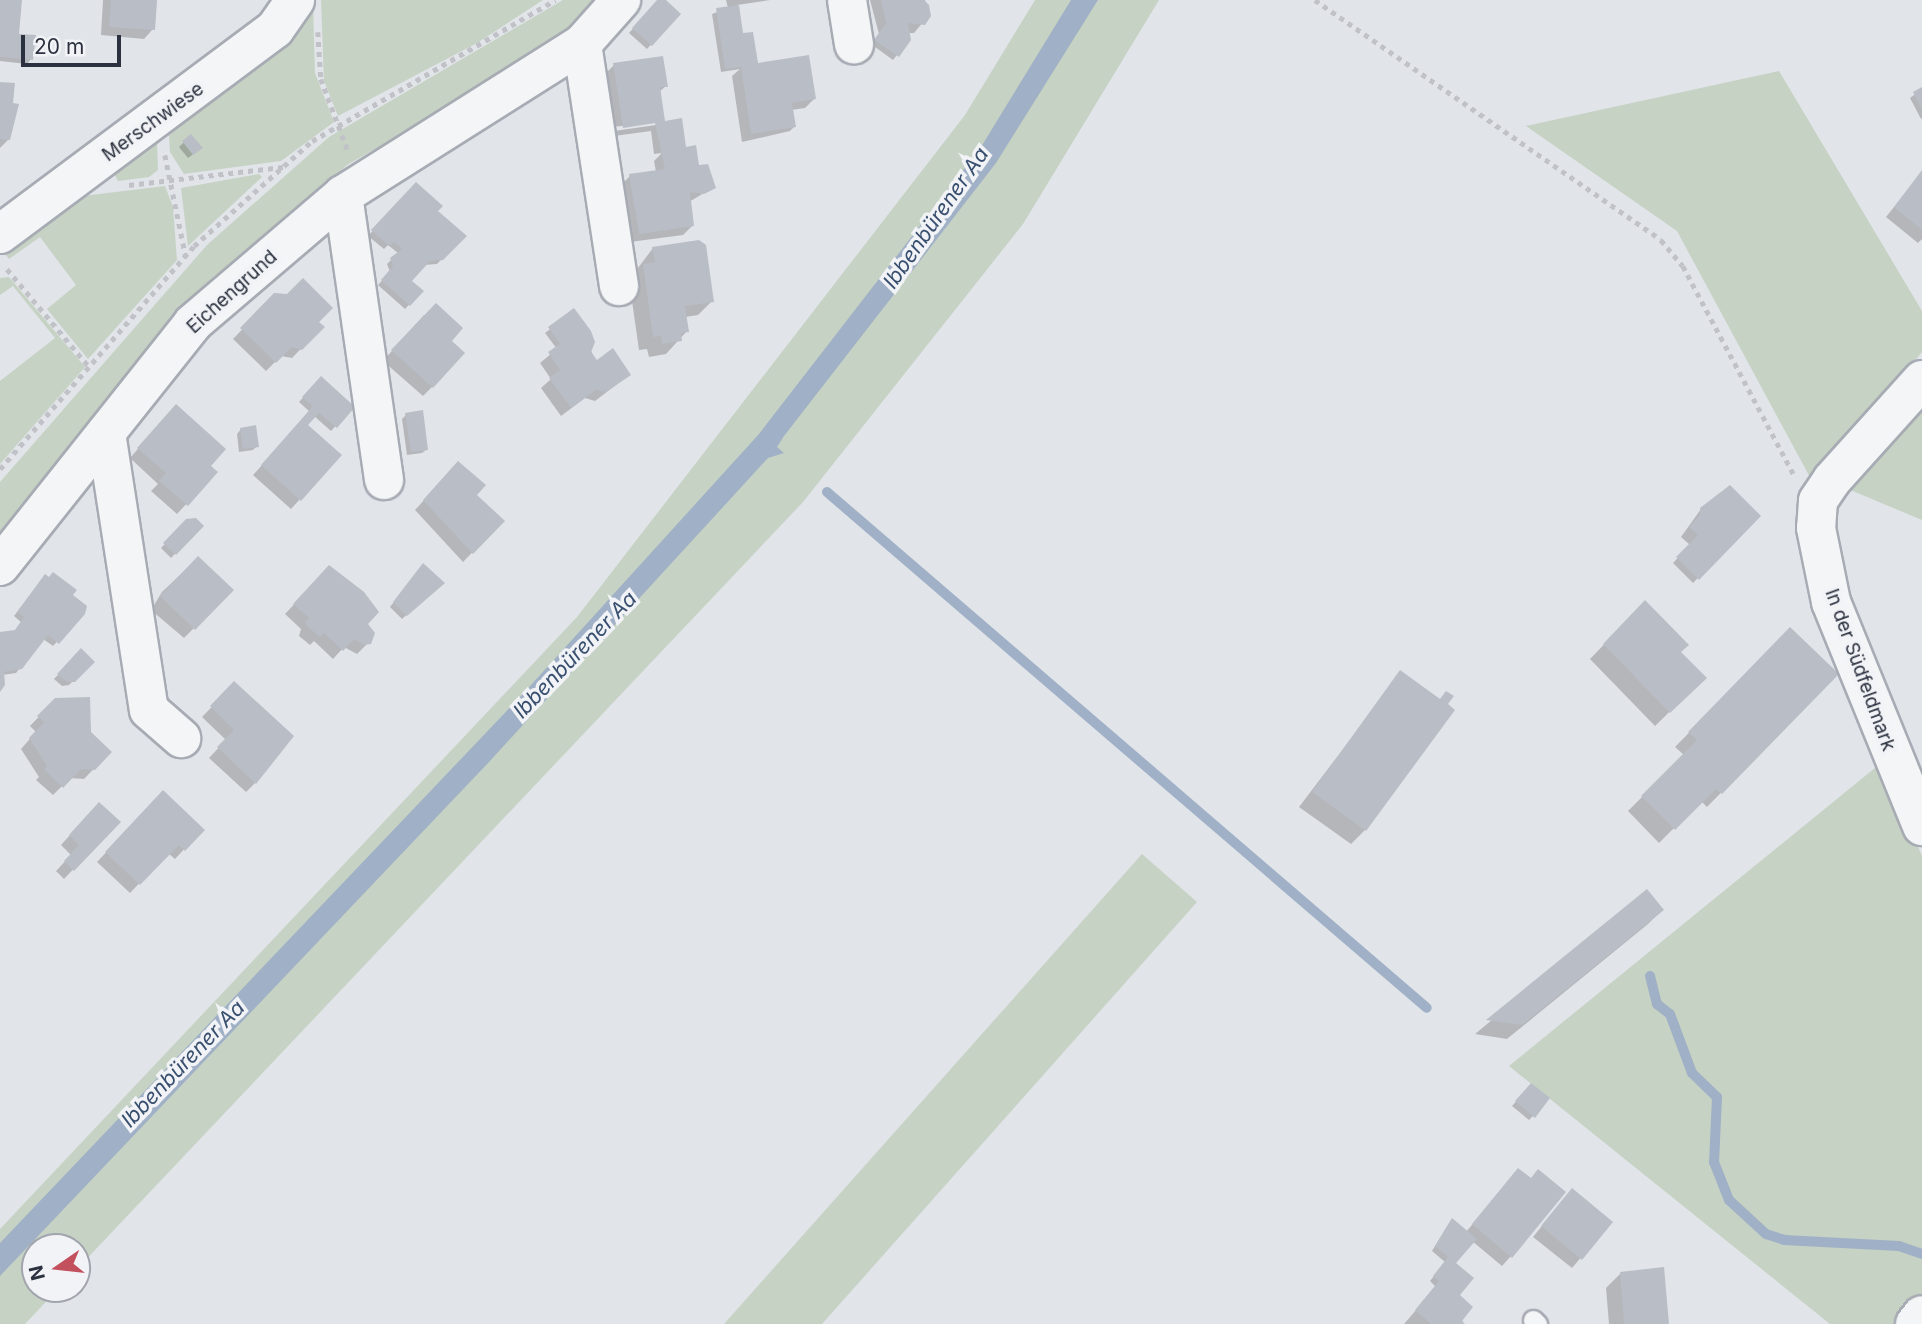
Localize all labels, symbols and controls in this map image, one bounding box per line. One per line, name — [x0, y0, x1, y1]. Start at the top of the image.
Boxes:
scale bar — [24, 21, 124, 65]
text: 20 m — [34, 34, 84, 59]
street label: Merschwiese — [98, 78, 208, 166]
water label: Ibbenbürener Aa — [878, 143, 994, 293]
street label: Eichengrund — [182, 246, 282, 338]
water label: Ibbenbürener Aa — [508, 586, 642, 724]
street label: In der Südfeldmark — [1820, 586, 1900, 754]
water label: Ibbenbürener Aa — [116, 995, 250, 1133]
north arrow — [21, 1233, 91, 1303]
text: N — [24, 1263, 50, 1283]

